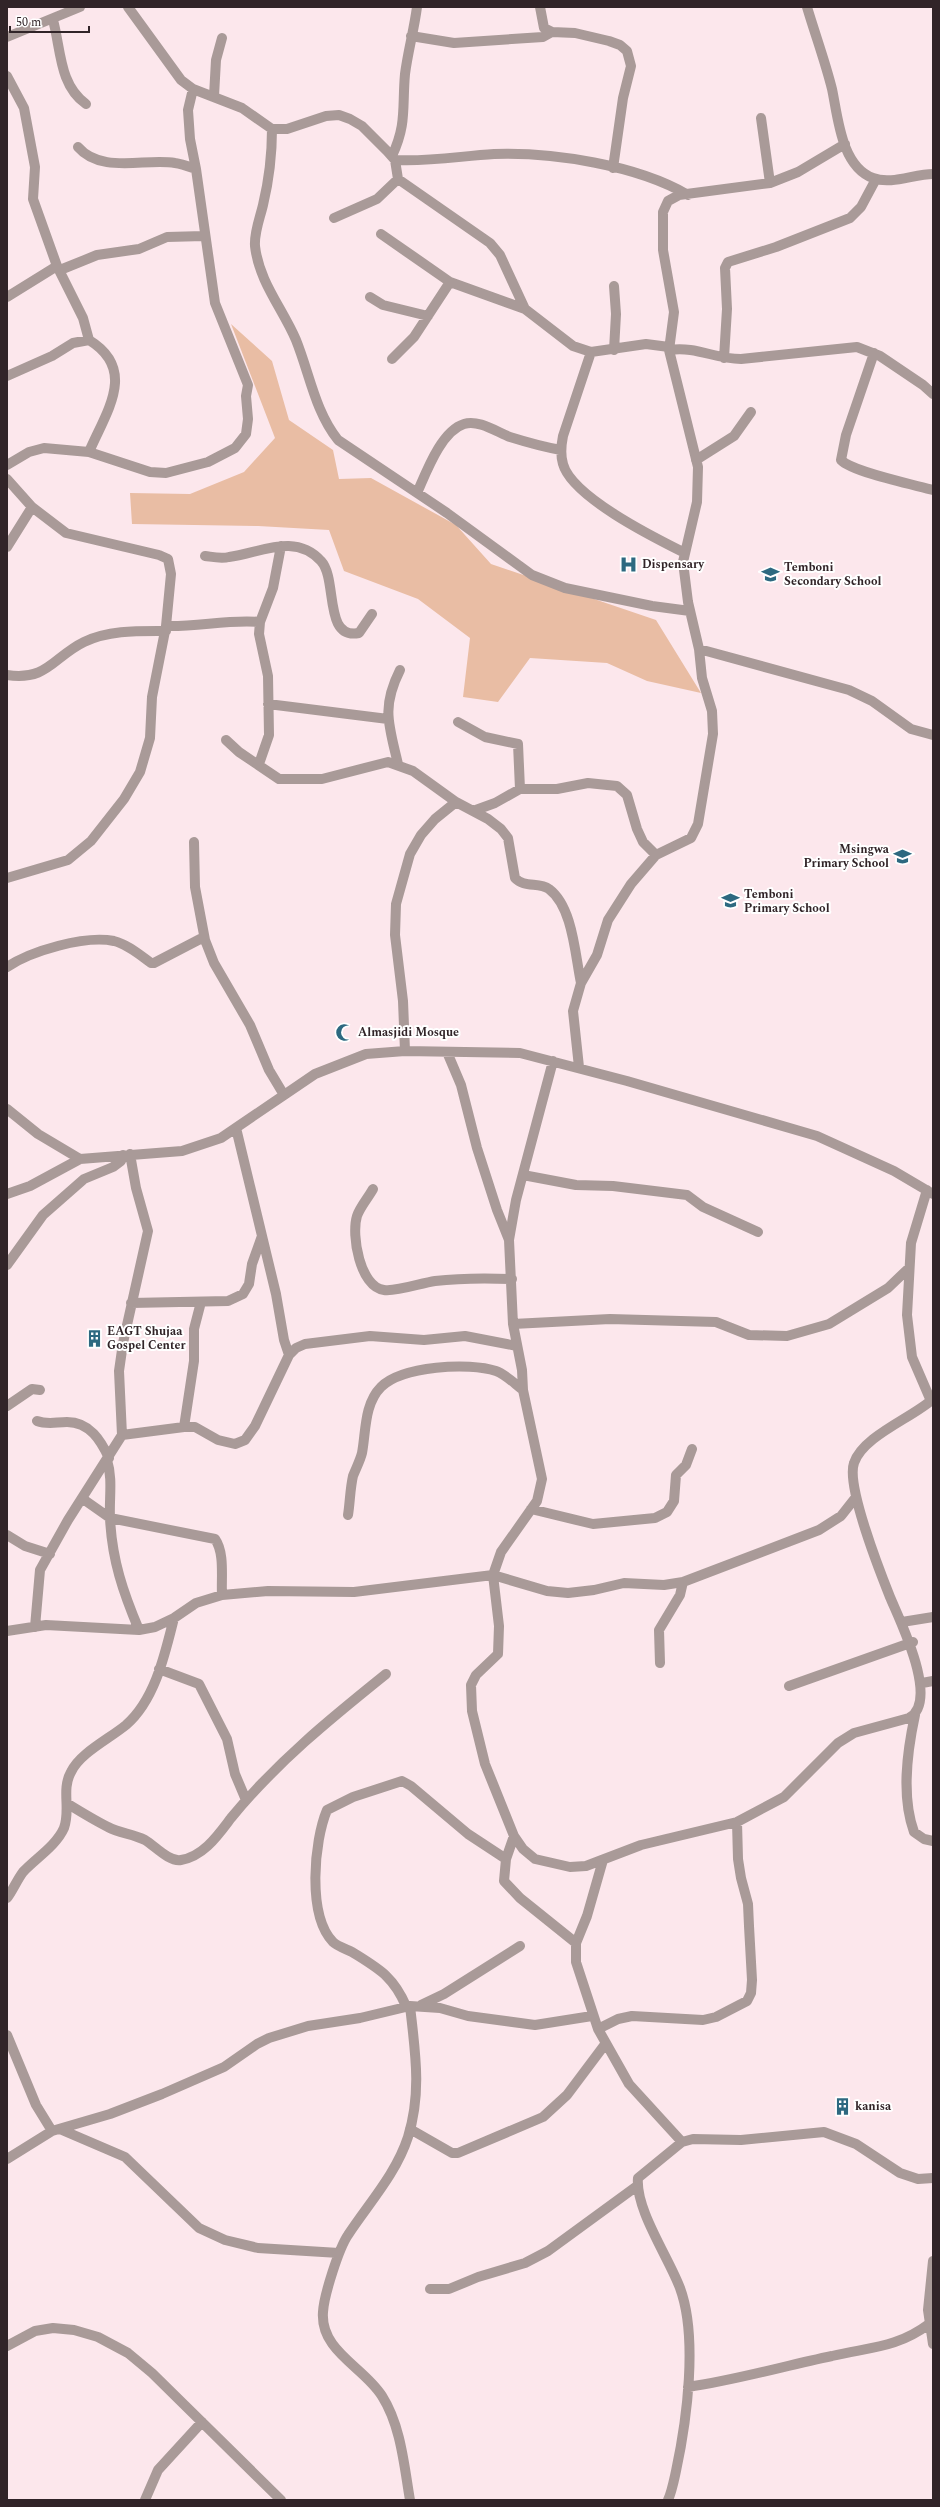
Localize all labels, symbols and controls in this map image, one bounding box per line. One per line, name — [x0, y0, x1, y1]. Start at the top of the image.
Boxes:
scale bar — [10, 8, 89, 34]
text: 50 m — [16, 13, 41, 32]
hospital icon: Dispensary — [619, 554, 639, 574]
place label: Dispensary — [642, 555, 705, 574]
place label: Temboni Secondary School — [784, 558, 881, 591]
school or university icon: Temboni Secondary School — [761, 564, 781, 584]
place label: Msingwa Primary School — [803, 840, 890, 873]
school or university icon: Msingwa Primary School — [892, 846, 912, 866]
place label: Temboni Primary School — [744, 885, 830, 918]
school or university icon: Temboni Primary School — [721, 891, 741, 911]
mosque icon: Almasjidi Mosque — [335, 1022, 355, 1042]
place label: Almasjidi Mosque — [358, 1023, 459, 1042]
place label: EAGT Shujaa Gospel Center — [107, 1322, 187, 1355]
building icon: EAGT Shujaa Gospel Center — [84, 1328, 104, 1348]
building icon: kanisa — [832, 2096, 852, 2116]
place label: kanisa — [855, 2097, 892, 2116]

